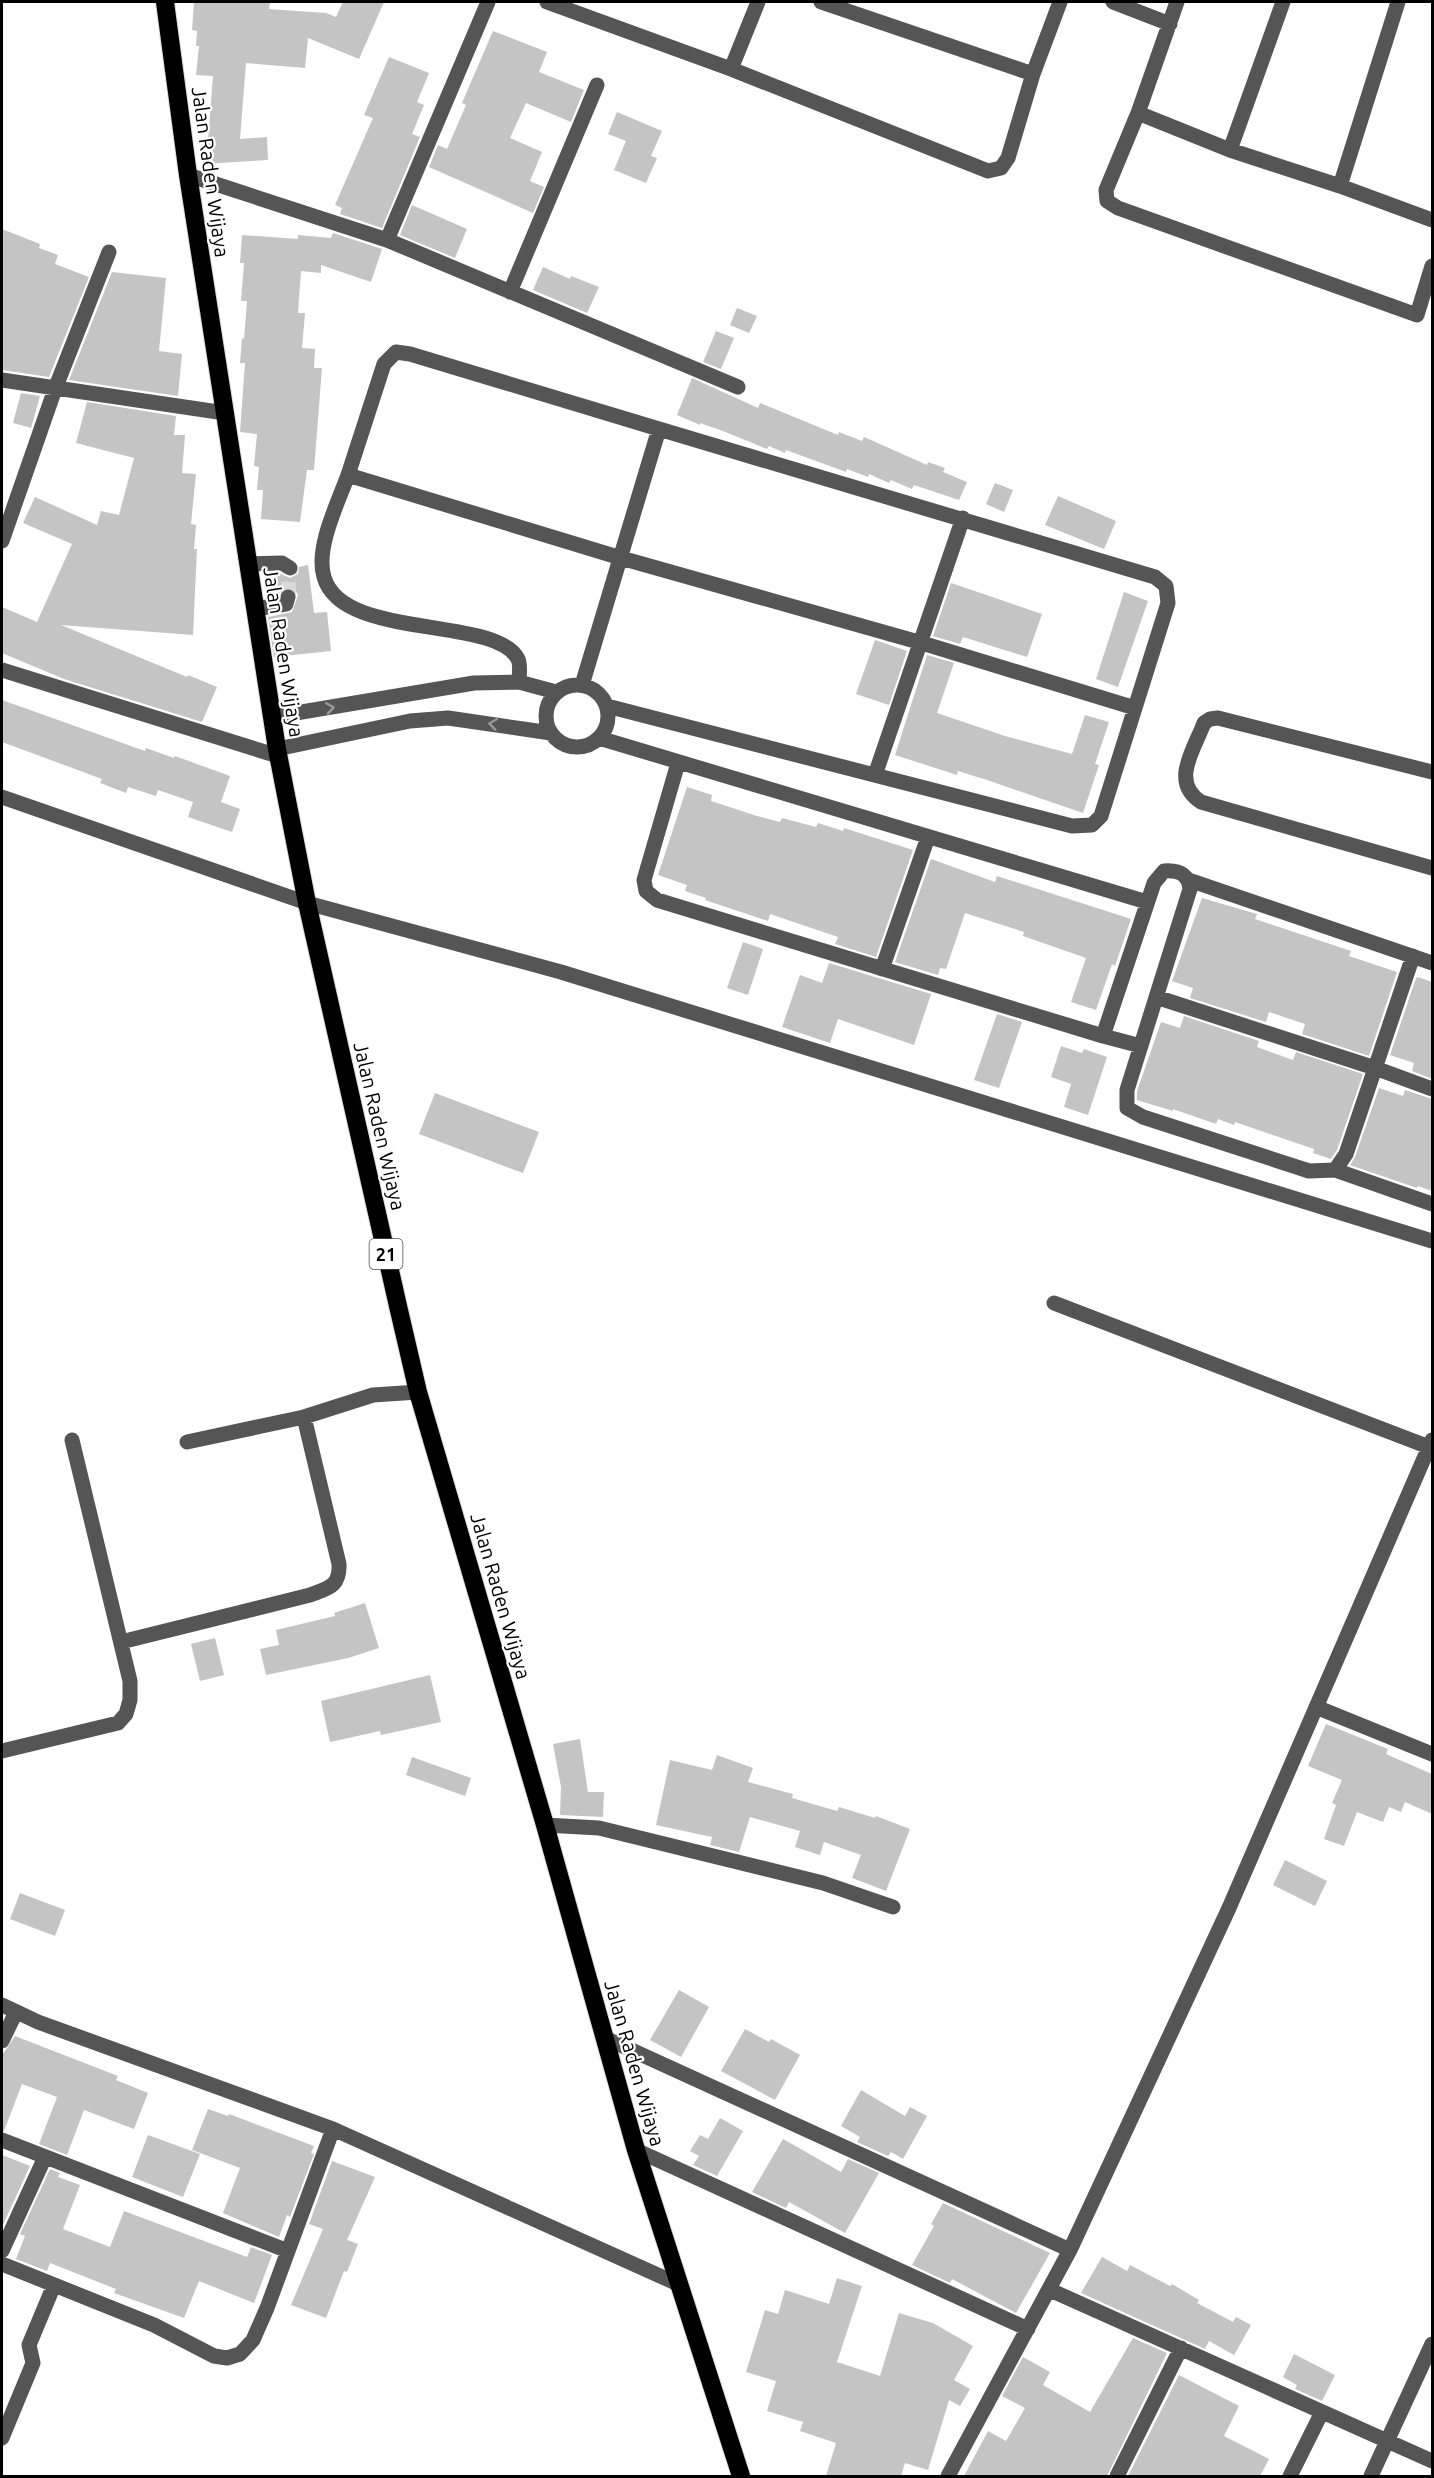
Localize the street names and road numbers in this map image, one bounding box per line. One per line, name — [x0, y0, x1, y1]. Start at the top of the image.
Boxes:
street label: Jalan Raden Wijaya — [188, 85, 234, 259]
street label: Jalan Raden Wijaya — [259, 565, 309, 739]
street label: Jalan Raden Wijaya — [349, 1040, 411, 1212]
road number: 21 — [370, 1239, 402, 1269]
street label: Jalan Raden Wijaya — [466, 1510, 536, 1682]
street label: Jalan Raden Wijaya — [600, 1977, 670, 2149]

